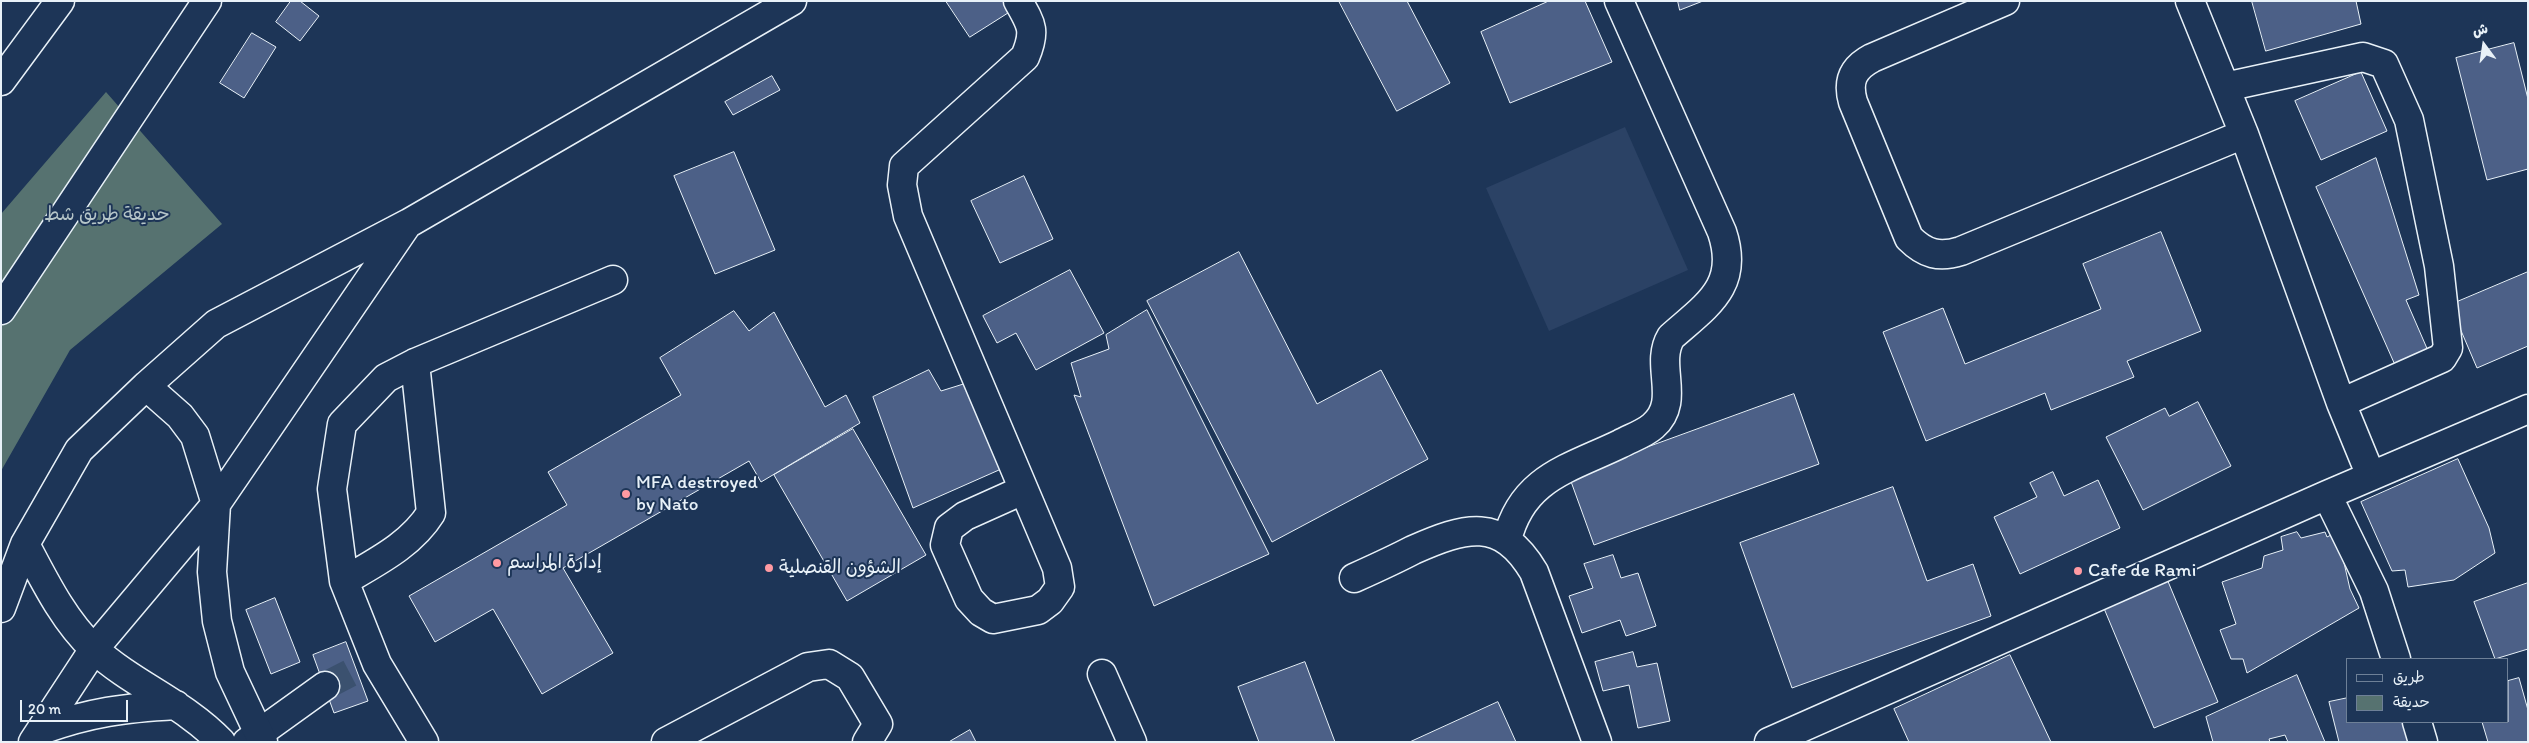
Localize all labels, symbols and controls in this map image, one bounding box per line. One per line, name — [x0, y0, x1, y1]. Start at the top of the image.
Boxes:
north arrow — [2459, 20, 2509, 70]
text: ش — [2471, 20, 2490, 40]
park label: حديقة طريق شط — [44, 204, 170, 226]
place label: MFA destroyed by Nato — [636, 472, 758, 516]
marker: MFA destroyed by Nato — [620, 488, 632, 500]
place label: إدارة المراسم — [507, 552, 602, 574]
marker: إدارة المراسم — [491, 557, 503, 569]
place label: الشؤون القنصلية — [779, 557, 901, 579]
place label: Cafe de Rami — [2088, 560, 2196, 582]
marker: الشؤون القنصلية — [763, 562, 775, 574]
marker: Cafe de Rami — [2072, 565, 2084, 577]
legend — [2346, 658, 2509, 723]
text: طريق — [2393, 668, 2425, 686]
scale bar — [22, 690, 130, 722]
text: حديقة — [2393, 693, 2430, 711]
text: 20 m — [28, 700, 61, 718]

